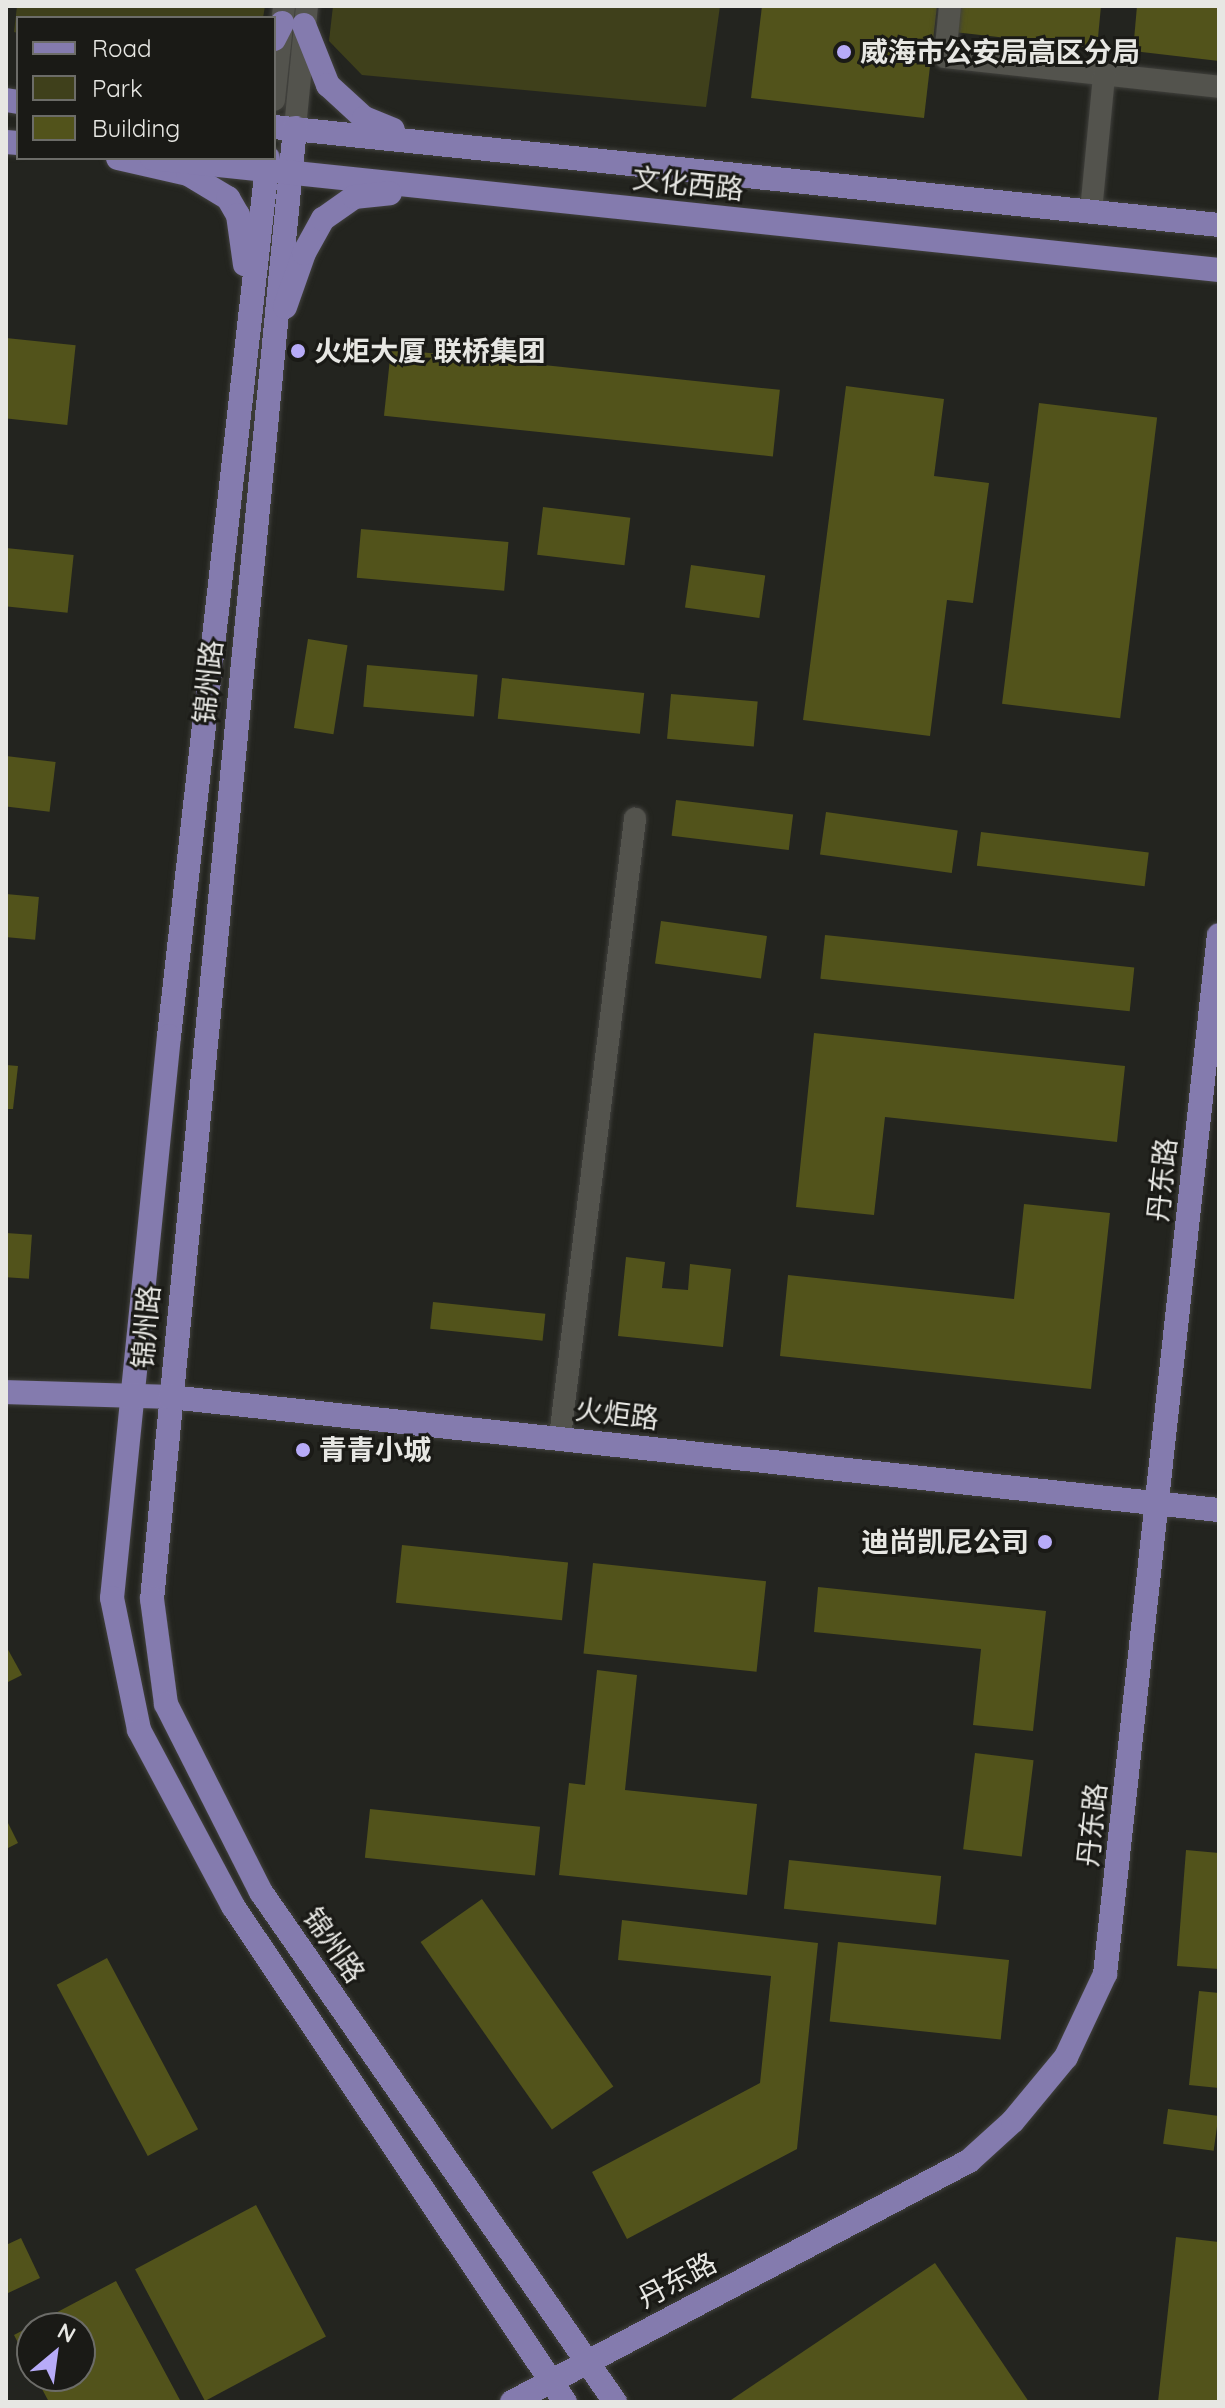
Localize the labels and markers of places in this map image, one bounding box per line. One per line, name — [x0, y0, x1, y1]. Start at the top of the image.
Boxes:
place label: 威海市公安局高区分局 — [860, 35, 1140, 69]
marker: 威海市公安局高区分局 — [835, 43, 853, 61]
place label: 火炬大厦 联桥集团 — [314, 334, 546, 368]
marker: 火炬大厦 联桥集团 — [289, 342, 307, 360]
place label: 青青小城 — [319, 1433, 431, 1467]
marker: 青青小城 — [294, 1441, 312, 1459]
place label: 迪尚凯尼公司 — [861, 1525, 1029, 1559]
marker: 迪尚凯尼公司 — [1036, 1533, 1054, 1551]

